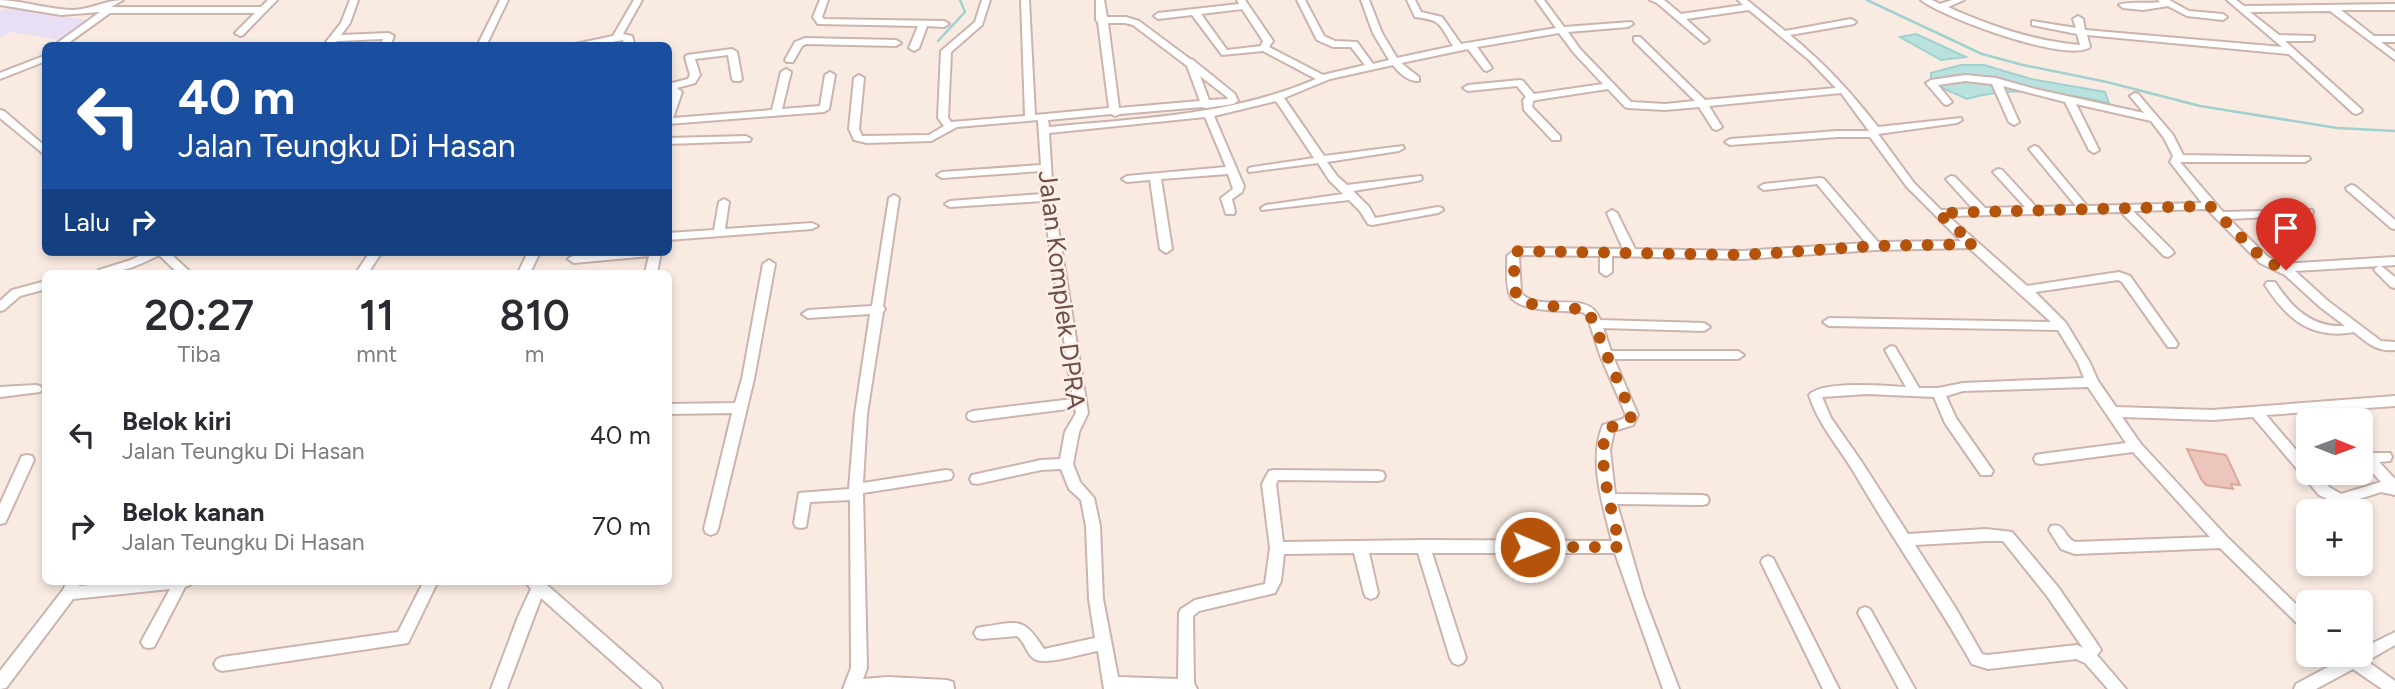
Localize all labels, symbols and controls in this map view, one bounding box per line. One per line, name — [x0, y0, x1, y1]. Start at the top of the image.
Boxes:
text: 40 m — [178, 67, 295, 126]
icon: left — [63, 70, 154, 161]
text: Jalan Teungku Di Hasan — [178, 127, 516, 165]
street label: Jalan Komplek DPRA — [1031, 169, 1093, 412]
pin — [2256, 198, 2316, 270]
icon: right — [124, 203, 162, 241]
text: Lalu — [63, 206, 110, 238]
icon: arrive — [2267, 209, 2305, 247]
text: 20:27 — [144, 290, 254, 341]
text: 11 — [359, 290, 394, 341]
text: 810 — [499, 290, 570, 341]
text: Tiba — [177, 340, 221, 368]
text: mnt — [356, 340, 397, 368]
text: m — [525, 340, 544, 368]
text: Belok kiri — [122, 405, 231, 437]
north arrow — [2296, 408, 2373, 485]
map controls — [2296, 408, 2373, 667]
icon: left — [63, 416, 101, 454]
text: 40 m — [590, 419, 651, 451]
text: Jalan Teungku Di Hasan — [122, 437, 365, 465]
text: Belok kanan — [122, 496, 265, 528]
button: + — [2296, 499, 2373, 576]
icon: right — [63, 507, 101, 545]
text: 70 m — [592, 510, 651, 542]
position arrow — [1493, 510, 1567, 584]
text: Jalan Teungku Di Hasan — [122, 528, 365, 556]
button: − — [2296, 590, 2373, 667]

